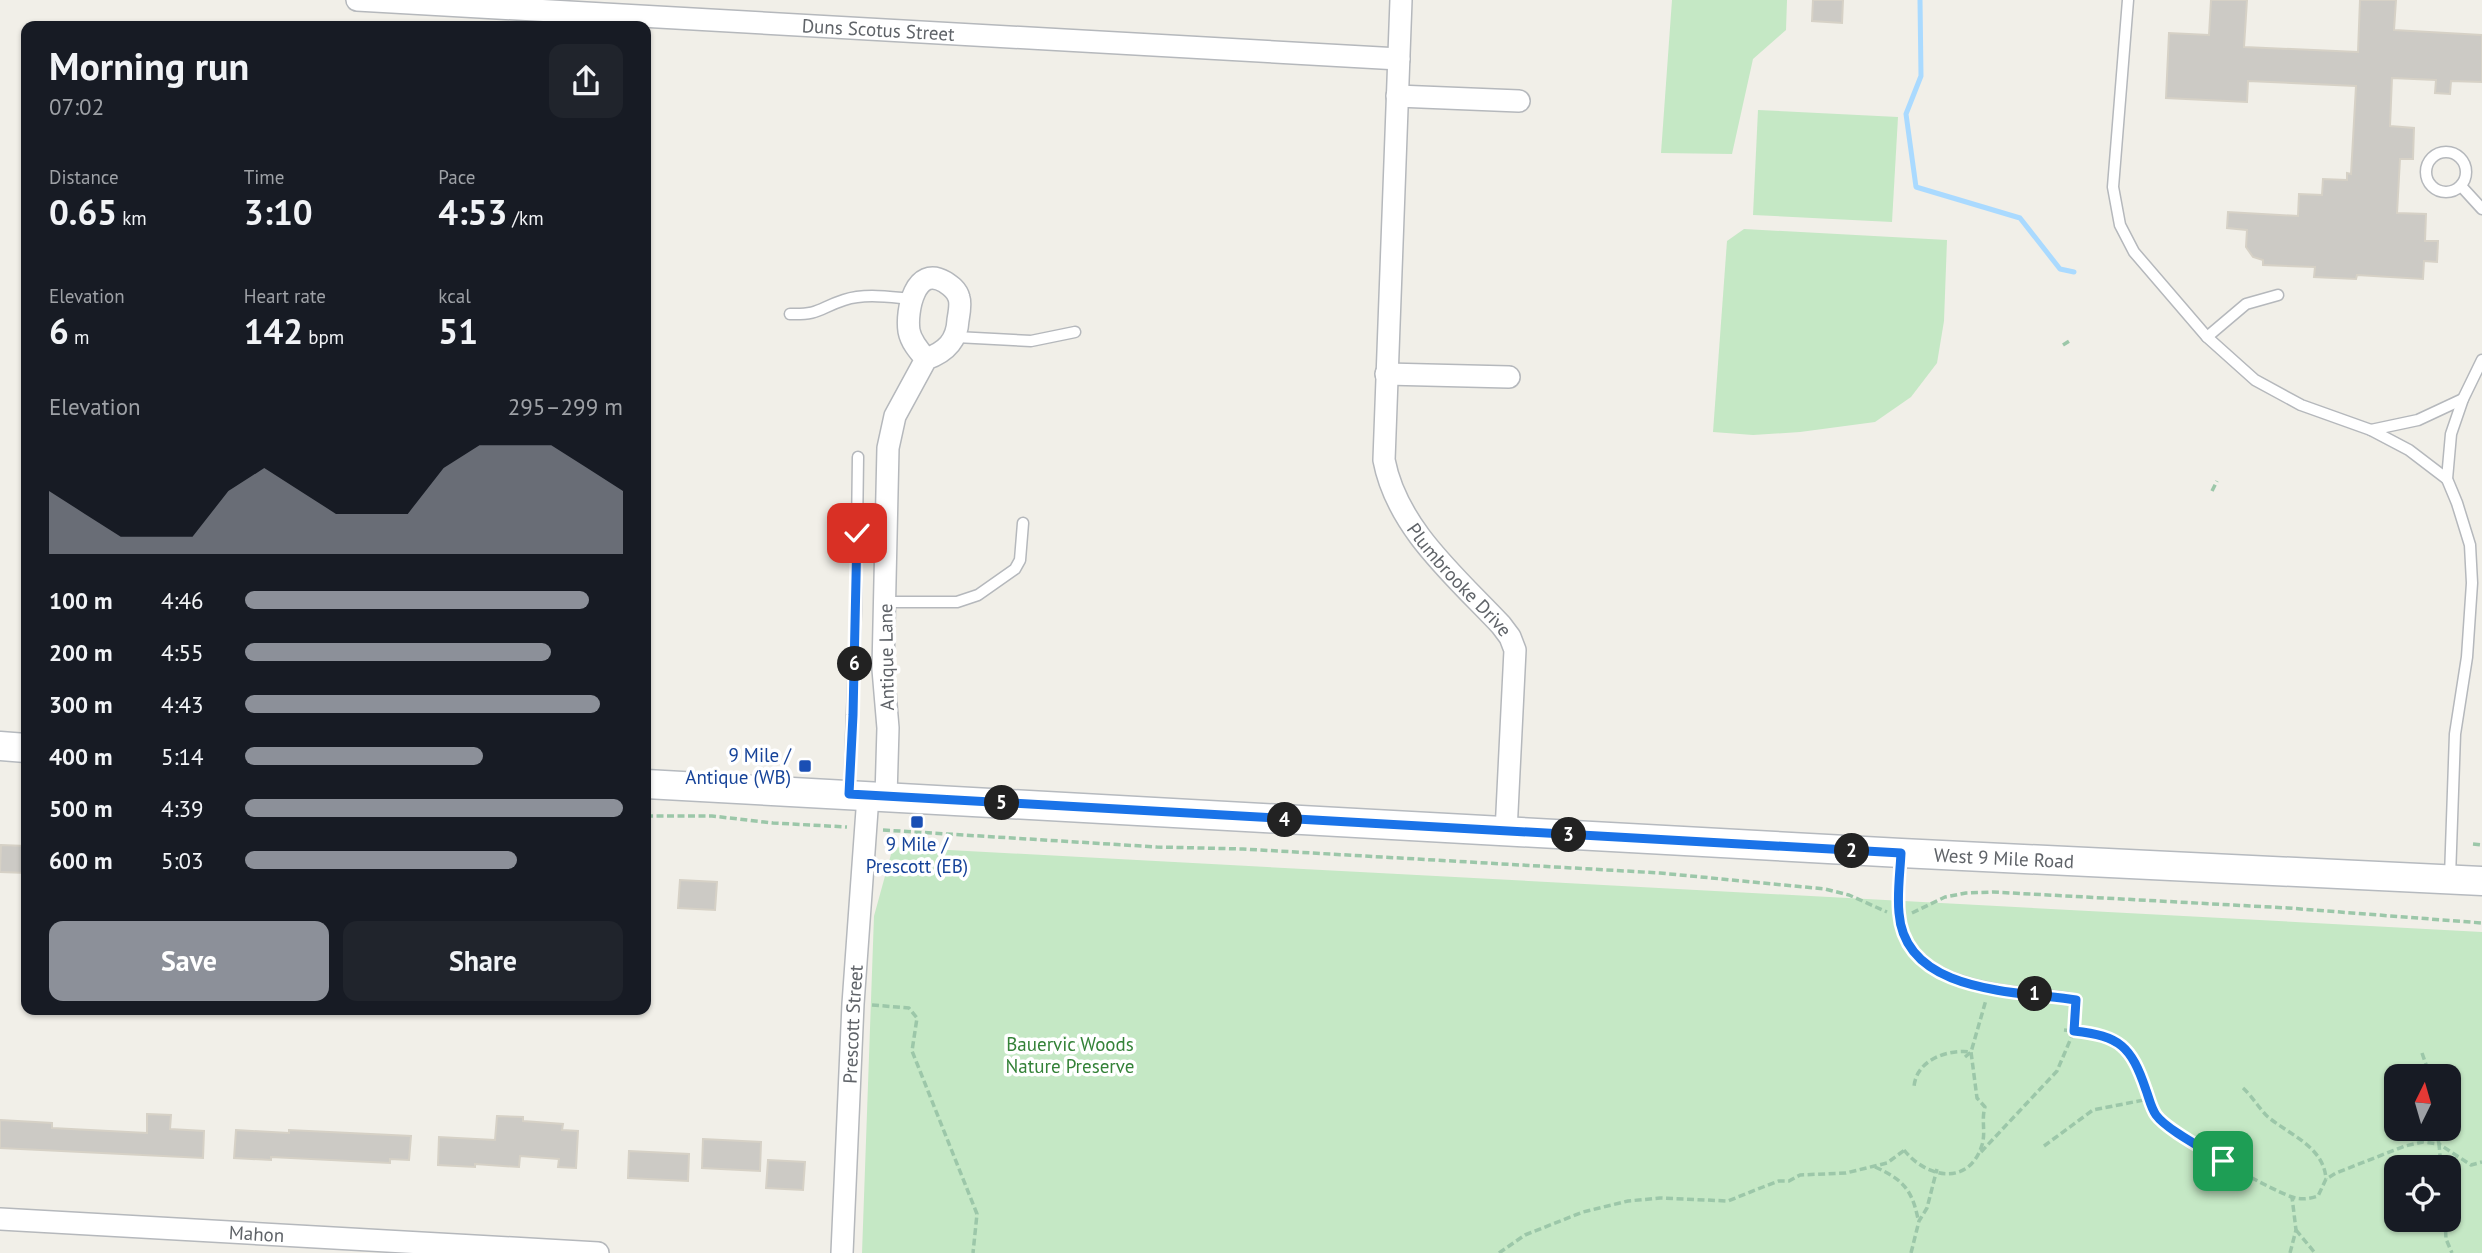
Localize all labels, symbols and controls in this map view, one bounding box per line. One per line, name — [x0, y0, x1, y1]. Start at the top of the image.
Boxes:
street label: Duns Scotus Street — [801, 13, 956, 46]
text: Morning run — [49, 41, 249, 90]
button: share — [549, 44, 623, 118]
text: 07:02 — [49, 92, 104, 121]
text: Distance — [49, 165, 119, 189]
text: Time — [244, 165, 284, 189]
text: Pace — [438, 165, 476, 189]
text: 0.65 — [49, 189, 117, 235]
text: 3:10 — [244, 189, 313, 235]
text: 4:53 — [438, 189, 507, 235]
text: km — [117, 206, 147, 230]
text: /km — [507, 206, 544, 230]
text: Elevation — [49, 284, 125, 308]
text: Heart rate — [244, 284, 326, 308]
text: kcal — [438, 284, 471, 308]
text: 6 — [49, 308, 69, 354]
text: 142 — [244, 308, 303, 354]
text: 51 — [438, 308, 478, 354]
text: m — [69, 325, 89, 349]
text: bpm — [303, 325, 344, 349]
text: Elevation — [49, 392, 141, 421]
text: 295–299 m — [508, 392, 623, 421]
pin — [827, 503, 887, 563]
icon: check — [838, 514, 876, 552]
street label: Plumbrooke Drive — [1402, 518, 1517, 641]
text: 100 m — [49, 586, 112, 615]
text: 4:46 — [161, 586, 204, 615]
street label: Antique Lane — [873, 603, 899, 711]
text: 200 m — [49, 638, 112, 667]
text: 4:55 — [161, 638, 204, 667]
pin: 6 — [838, 646, 872, 682]
text: 6 — [849, 651, 860, 675]
text: 300 m — [49, 690, 112, 719]
text: 4:43 — [161, 690, 204, 719]
text: 400 m — [49, 742, 112, 771]
text: 5:14 — [161, 742, 204, 771]
place label: 9 Mile / Antique (WB) — [685, 743, 792, 789]
marker: 9 Mile / Antique (WB) — [797, 758, 813, 774]
pin: 5 — [984, 786, 1020, 820]
text: 5 — [996, 790, 1007, 814]
text: 500 m — [49, 794, 112, 823]
text: 4:39 — [161, 794, 204, 823]
pin: 4 — [1268, 802, 1302, 838]
text: 4 — [1279, 807, 1290, 831]
marker: 9 Mile / Prescott (EB) — [909, 814, 925, 830]
pin: 3 — [1552, 818, 1586, 852]
text: 3 — [1563, 822, 1574, 846]
place label: 9 Mile / Prescott (EB) — [866, 832, 968, 878]
pin: 2 — [1834, 834, 1870, 868]
text: 2 — [1846, 838, 1857, 862]
street label: West 9 Mile Road — [1933, 843, 2075, 873]
text: 600 m — [49, 846, 112, 875]
text: 5:03 — [161, 846, 204, 875]
button: Save — [49, 921, 329, 1001]
button: Share — [343, 921, 623, 1001]
street label: Prescott Street — [837, 963, 868, 1084]
pin: 1 — [2018, 976, 2052, 1012]
text: 1 — [2029, 981, 2040, 1005]
park label: Bauervic Woods Nature Preserve — [1006, 1032, 1134, 1078]
north arrow — [2384, 1064, 2460, 1141]
map controls — [2384, 1064, 2461, 1232]
pin — [2193, 1131, 2253, 1191]
icon: arrive — [2204, 1142, 2242, 1180]
button: locate — [2384, 1155, 2461, 1232]
street label: Mahon — [228, 1220, 285, 1247]

